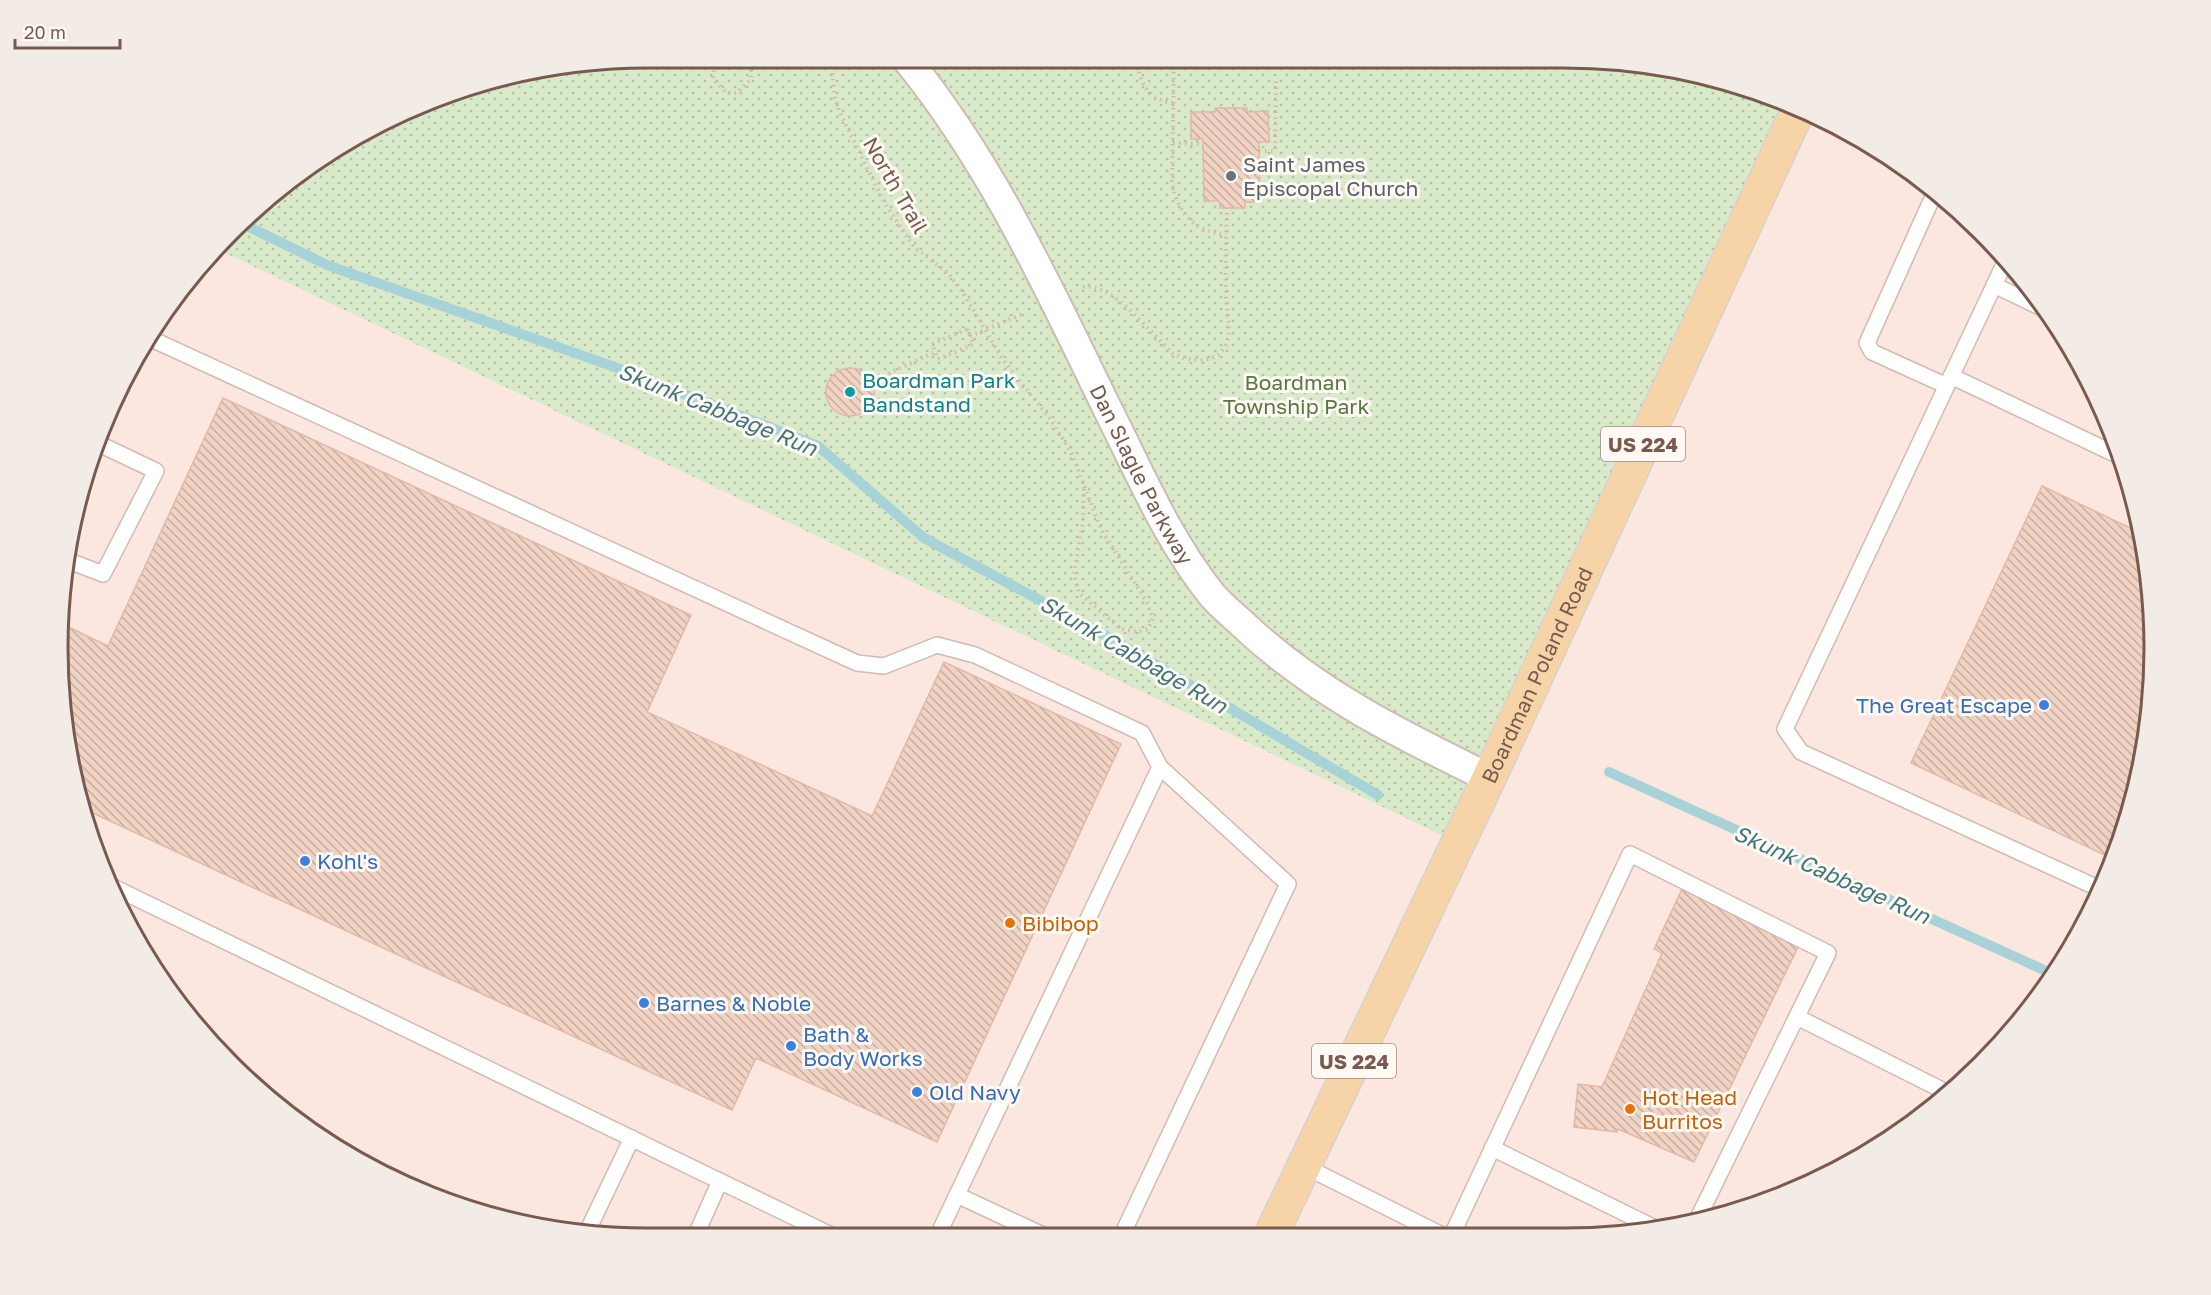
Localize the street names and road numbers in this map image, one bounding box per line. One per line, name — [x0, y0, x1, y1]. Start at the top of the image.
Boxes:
street label: North Trail — [858, 132, 934, 238]
street label: Dan Slagle Parkway — [1085, 380, 1199, 570]
road number: US 224 — [1601, 427, 1685, 461]
street label: Boardman Poland Road — [1475, 563, 1598, 787]
road number: US 224 — [1312, 1044, 1396, 1078]

